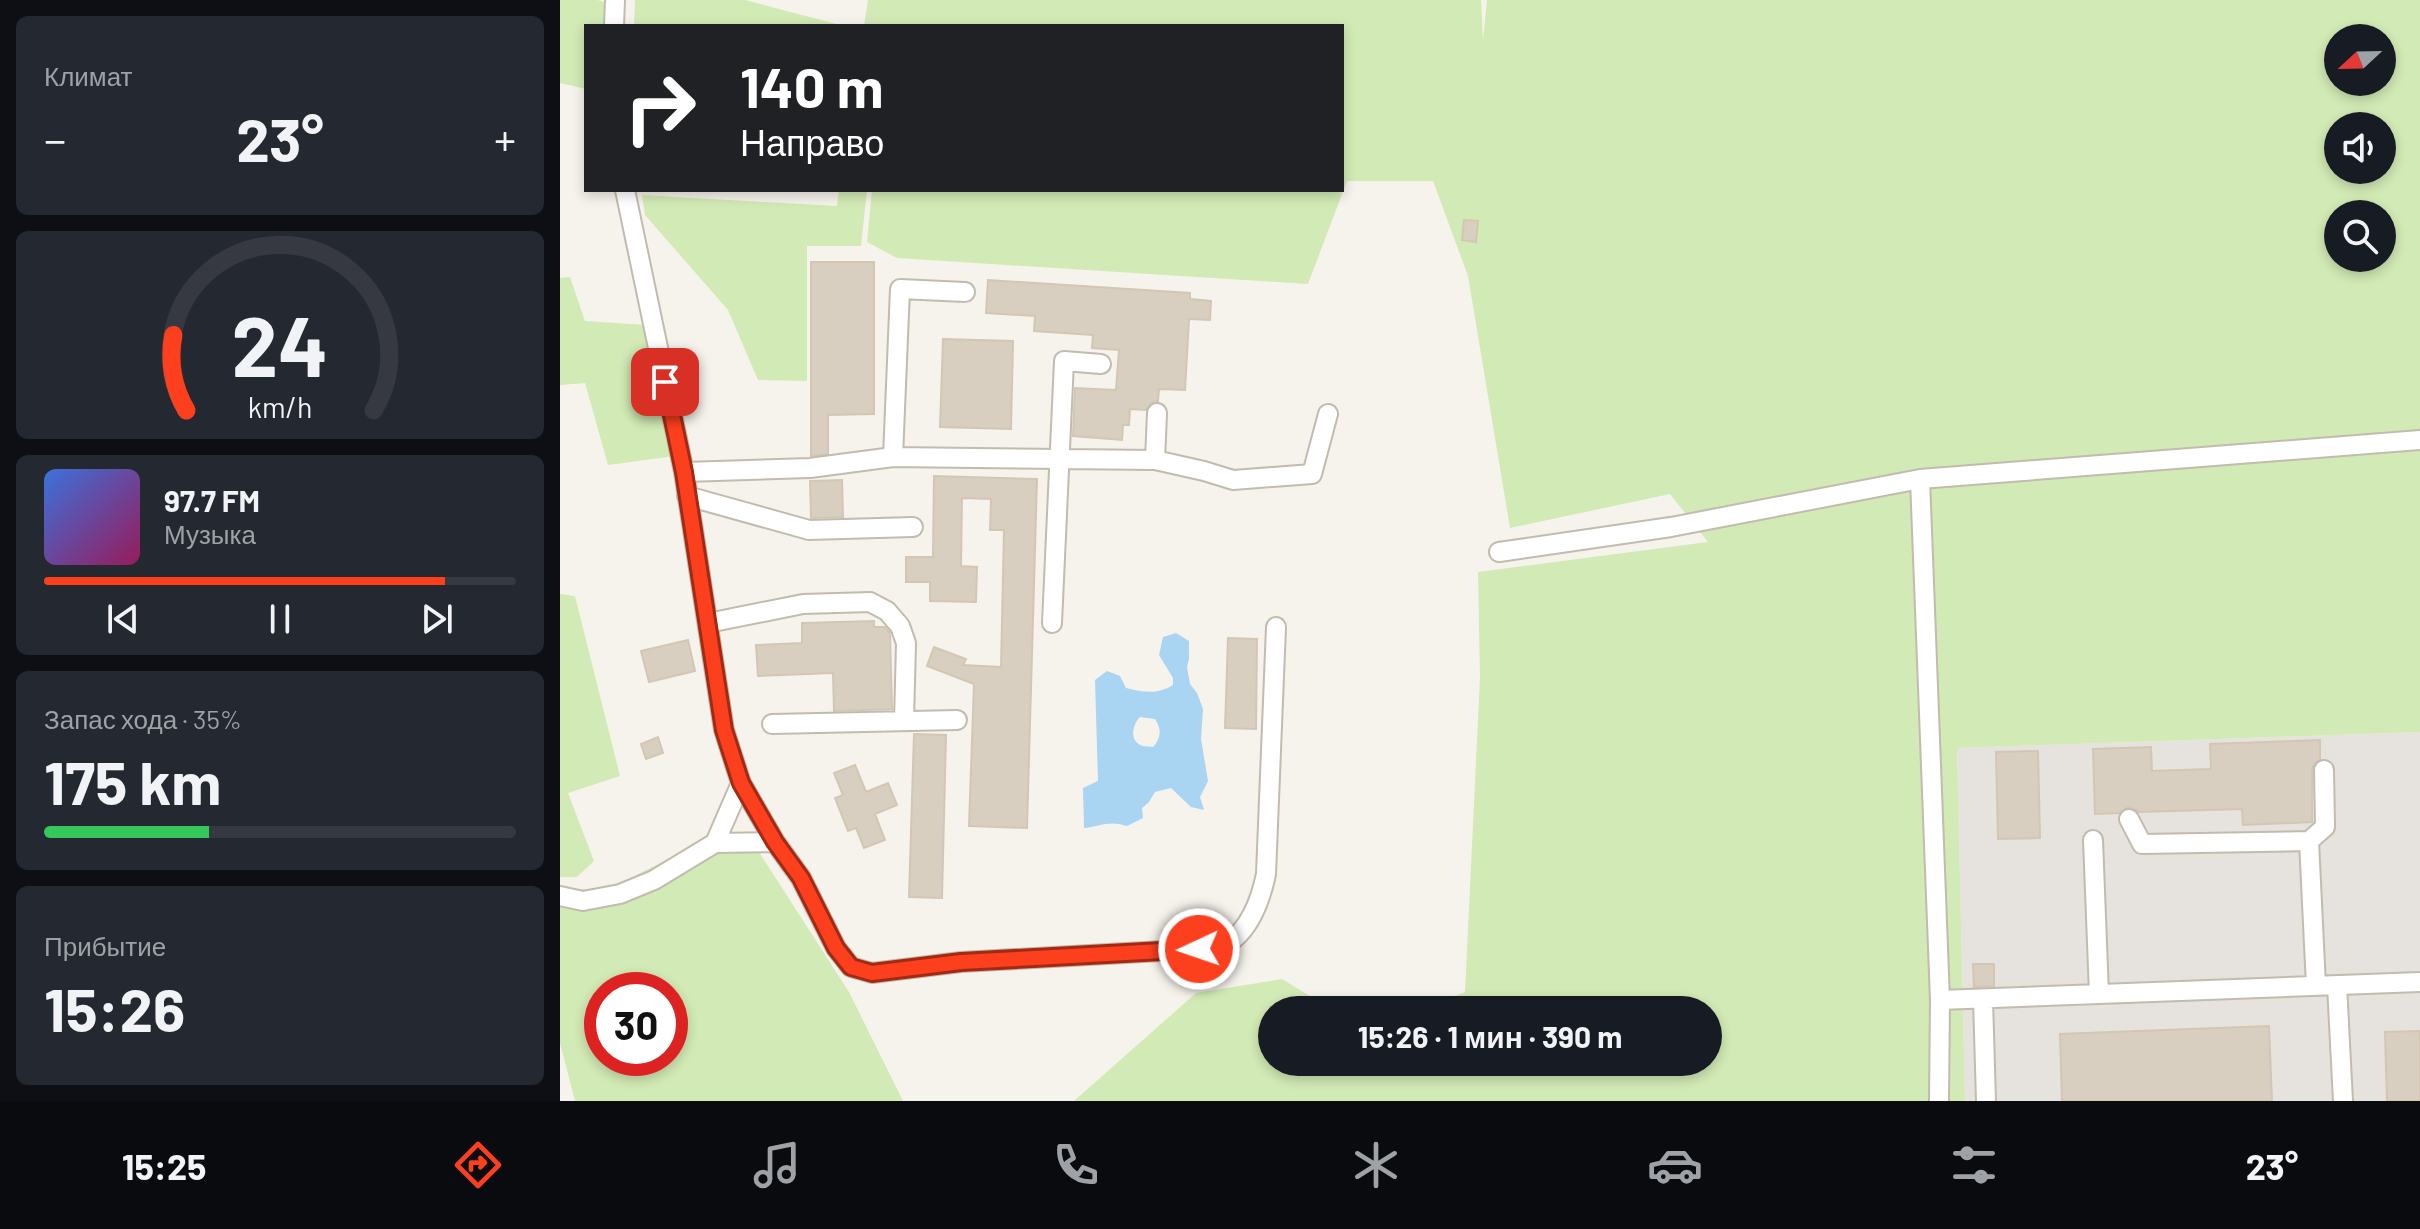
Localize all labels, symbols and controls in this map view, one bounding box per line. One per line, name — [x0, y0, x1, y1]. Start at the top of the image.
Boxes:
north arrow — [2324, 24, 2396, 96]
map controls — [2324, 24, 2396, 272]
text: 140 m — [740, 52, 884, 119]
icon: right — [608, 56, 712, 160]
text: Климат — [44, 60, 133, 91]
text: 23° — [236, 102, 324, 174]
text: − — [44, 112, 66, 165]
text: + — [494, 112, 516, 165]
button: sound — [2324, 112, 2396, 184]
text: Направо — [740, 120, 884, 163]
button: search — [2324, 200, 2396, 272]
text: 24 — [232, 294, 328, 394]
pin — [631, 348, 699, 416]
icon: arrive — [643, 360, 687, 404]
text: km/h — [248, 389, 312, 424]
text: 97.7 FM — [164, 482, 260, 518]
text: Музыка — [164, 518, 256, 549]
icon: previous — [101, 597, 145, 641]
icon: pause — [258, 597, 302, 641]
icon: next — [415, 597, 459, 641]
text: Запас хода · 35% — [44, 703, 242, 734]
text: 175 km — [44, 745, 221, 817]
position arrow — [1157, 907, 1241, 991]
text: Прибытие — [44, 930, 166, 961]
text: 15:26 — [44, 972, 185, 1044]
speed limit sign: 30 — [584, 972, 688, 1076]
text: 15:26 · 1 мин · 390 m — [1358, 1018, 1622, 1054]
icon: directions — [450, 1137, 506, 1193]
icon: music — [749, 1137, 805, 1193]
icon: phone — [1048, 1137, 1104, 1193]
icon: climate — [1348, 1137, 1404, 1193]
icon: car — [1647, 1137, 1703, 1193]
icon: filters — [1946, 1137, 2002, 1193]
text: 15:25 — [122, 1144, 206, 1187]
text: 23° — [2246, 1144, 2298, 1187]

